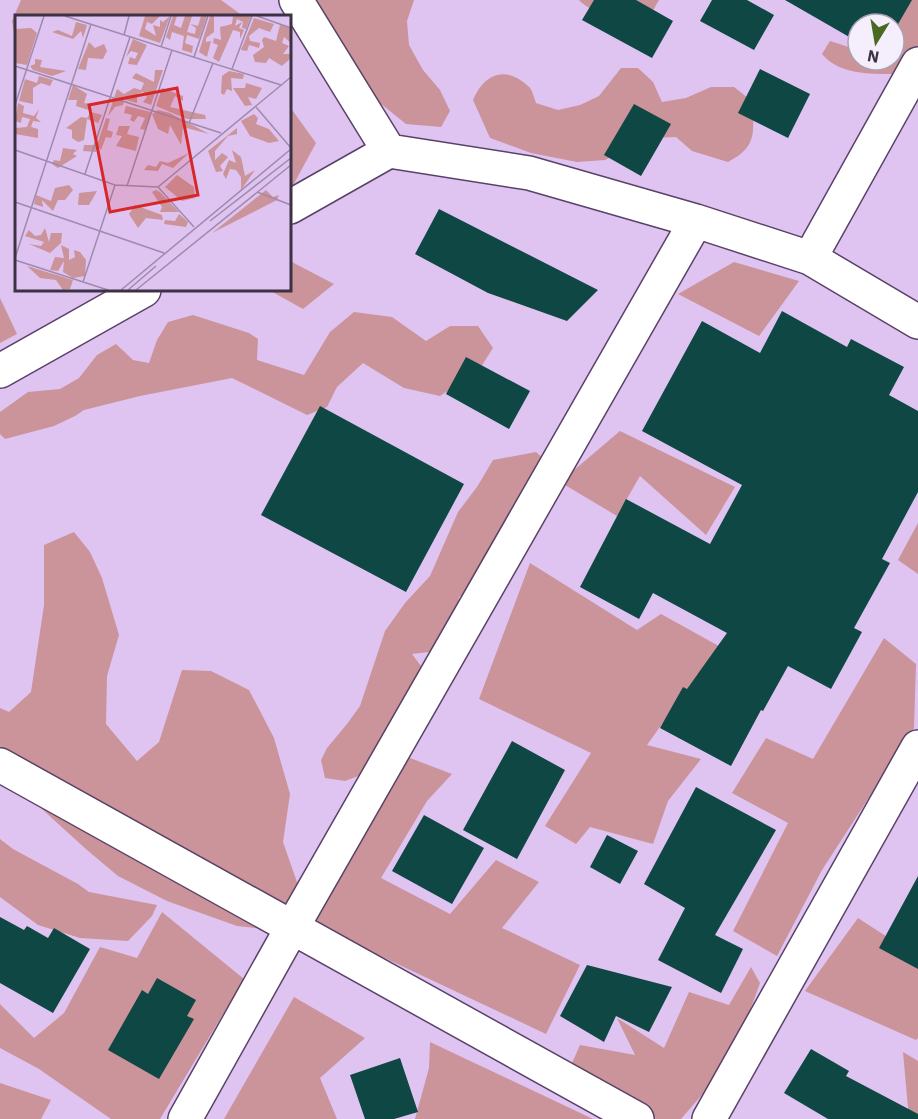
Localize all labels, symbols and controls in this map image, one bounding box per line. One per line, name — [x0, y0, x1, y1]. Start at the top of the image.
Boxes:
north arrow — [846, 12, 906, 72]
inset map — [15, 15, 291, 291]
text: N — [866, 46, 881, 68]

